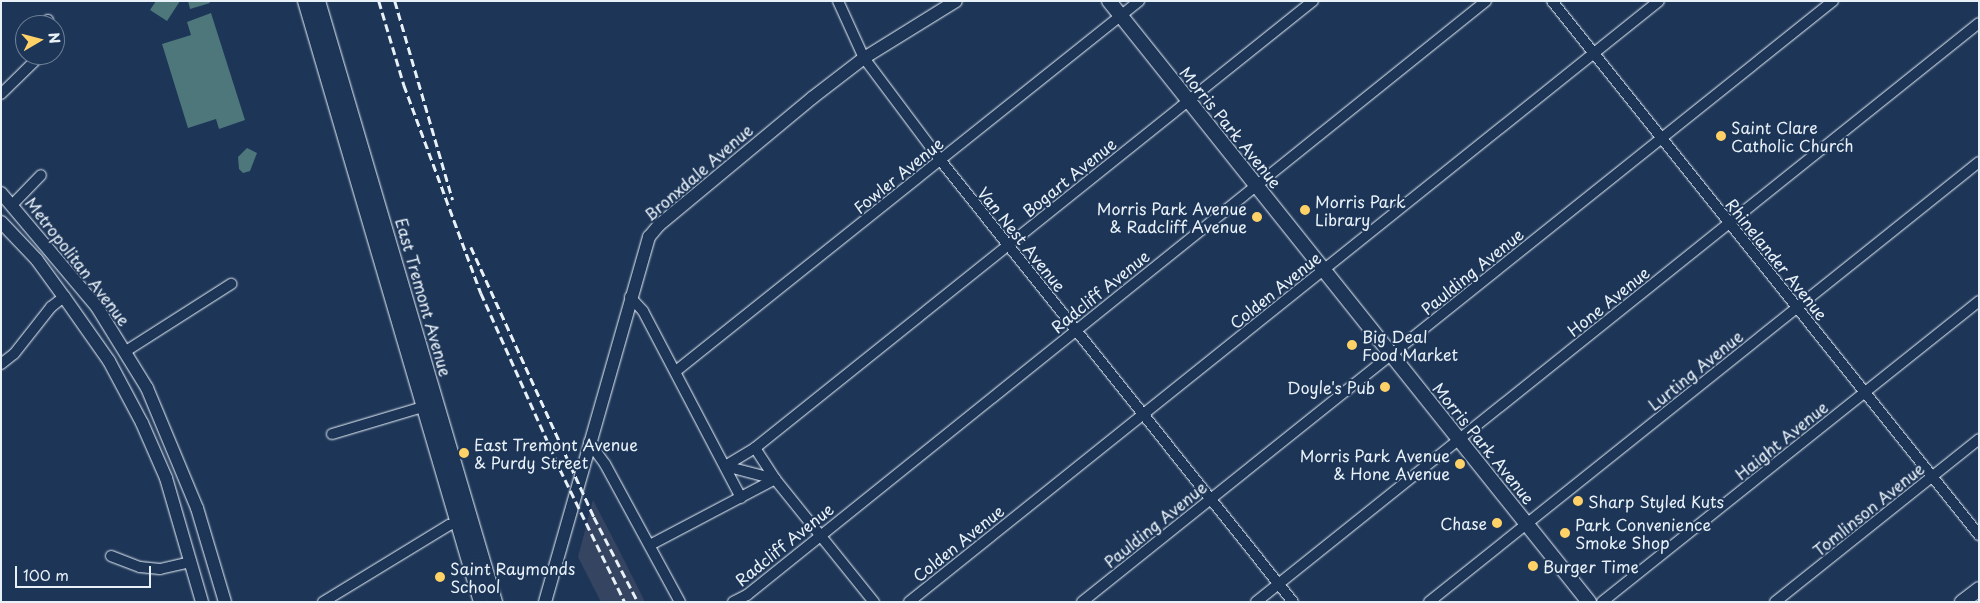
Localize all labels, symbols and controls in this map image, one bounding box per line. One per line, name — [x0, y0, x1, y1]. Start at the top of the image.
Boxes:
north arrow — [15, 15, 65, 65]
text: N — [43, 31, 66, 45]
street label: Morris Park Avenue — [1176, 63, 1286, 191]
place label: Saint Clare Catholic Church — [1731, 117, 1854, 155]
street label: Bronxdale Avenue — [640, 120, 756, 224]
marker: Saint Clare Catholic Church — [1715, 130, 1727, 142]
street label: Fowler Avenue — [849, 133, 947, 217]
street label: Bogart Avenue — [1019, 134, 1119, 220]
street label: Van Nest Avenue — [974, 183, 1070, 295]
place label: Morris Park Library — [1315, 191, 1405, 229]
street label: Metropolitan Avenue — [22, 193, 134, 329]
street label: Rhinelander Avenue — [1722, 194, 1832, 324]
place label: Morris Park Avenue & Radcliff Avenue — [1097, 198, 1247, 236]
marker: Morris Park Library — [1299, 204, 1311, 216]
marker: Morris Park Avenue & Radcliff Avenue — [1251, 211, 1263, 223]
street label: East Tremont Avenue — [392, 216, 456, 378]
street label: Paulding Avenue — [1417, 224, 1527, 318]
street label: Radcliff Avenue — [1047, 246, 1153, 336]
street label: Colden Avenue — [1225, 247, 1325, 333]
street label: Hone Avenue — [1563, 262, 1653, 340]
place label: Big Deal Food Market — [1362, 326, 1460, 364]
street label: Lurting Avenue — [1644, 326, 1746, 414]
marker: Big Deal Food Market — [1346, 339, 1358, 351]
place label: Doyle's Pub — [1287, 377, 1375, 397]
street label: Morris Park Avenue — [1429, 379, 1539, 507]
marker: Doyle's Pub — [1379, 381, 1391, 393]
street label: Haight Avenue — [1731, 397, 1831, 483]
place label: East Tremont Avenue & Purdy Street — [474, 434, 637, 472]
place label: Morris Park Avenue & Hone Avenue — [1300, 445, 1450, 483]
marker: East Tremont Avenue & Purdy Street — [458, 447, 470, 459]
marker: Morris Park Avenue & Hone Avenue — [1454, 458, 1466, 470]
street label: Tomlinson Avenue — [1809, 458, 1927, 560]
street label: Paulding Avenue — [1100, 477, 1210, 571]
place label: Sharp Styled Kuts — [1588, 491, 1726, 511]
marker: Sharp Styled Kuts — [1572, 495, 1584, 507]
street label: Radcliff Avenue — [731, 499, 837, 589]
street label: Colden Avenue — [908, 500, 1008, 586]
place label: Chase — [1440, 513, 1487, 533]
place label: Park Convenience Smoke Shop — [1575, 514, 1711, 552]
marker: Chase — [1491, 517, 1503, 529]
marker: Park Convenience Smoke Shop — [1559, 527, 1571, 539]
scale bar — [18, 556, 154, 588]
place label: Burger Time — [1543, 556, 1639, 576]
place label: Saint Raymonds School — [450, 558, 575, 596]
marker: Burger Time — [1527, 560, 1539, 572]
text: 100 m — [23, 563, 69, 586]
marker: Saint Raymonds School — [434, 571, 446, 583]

